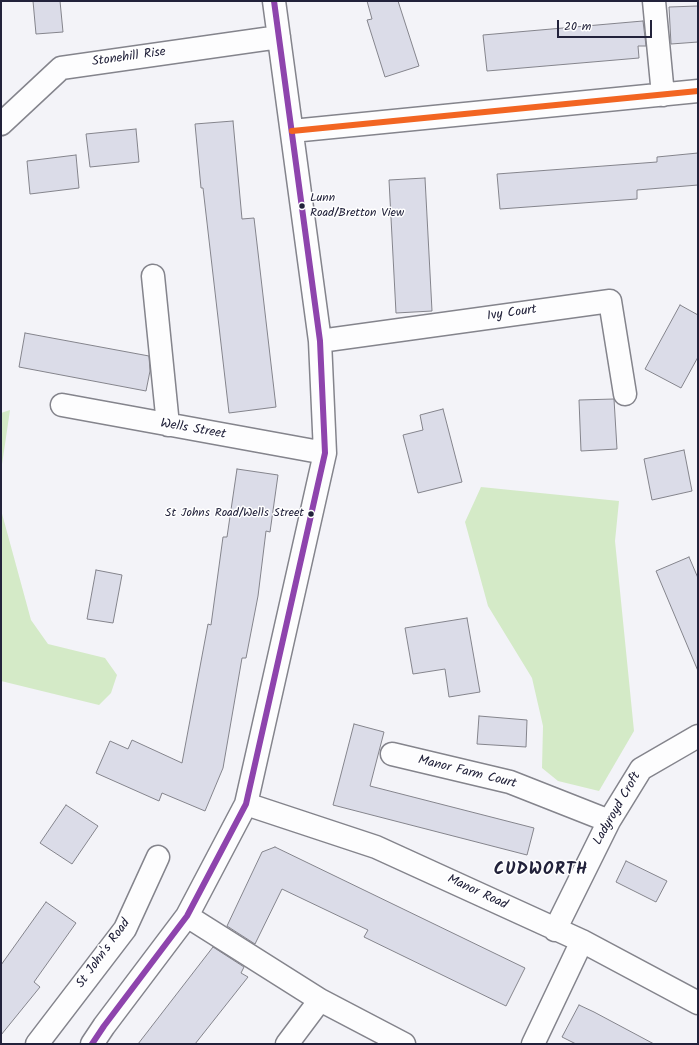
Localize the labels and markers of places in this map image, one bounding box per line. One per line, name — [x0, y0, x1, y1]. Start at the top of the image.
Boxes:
place label: Lunn Road/Bretton View — [310, 192, 404, 220]
marker: Lunn Road/Bretton View — [297, 201, 307, 211]
place label: St Johns Road/Wells Street — [165, 507, 304, 521]
marker: St Johns Road/Wells Street — [306, 509, 316, 519]

